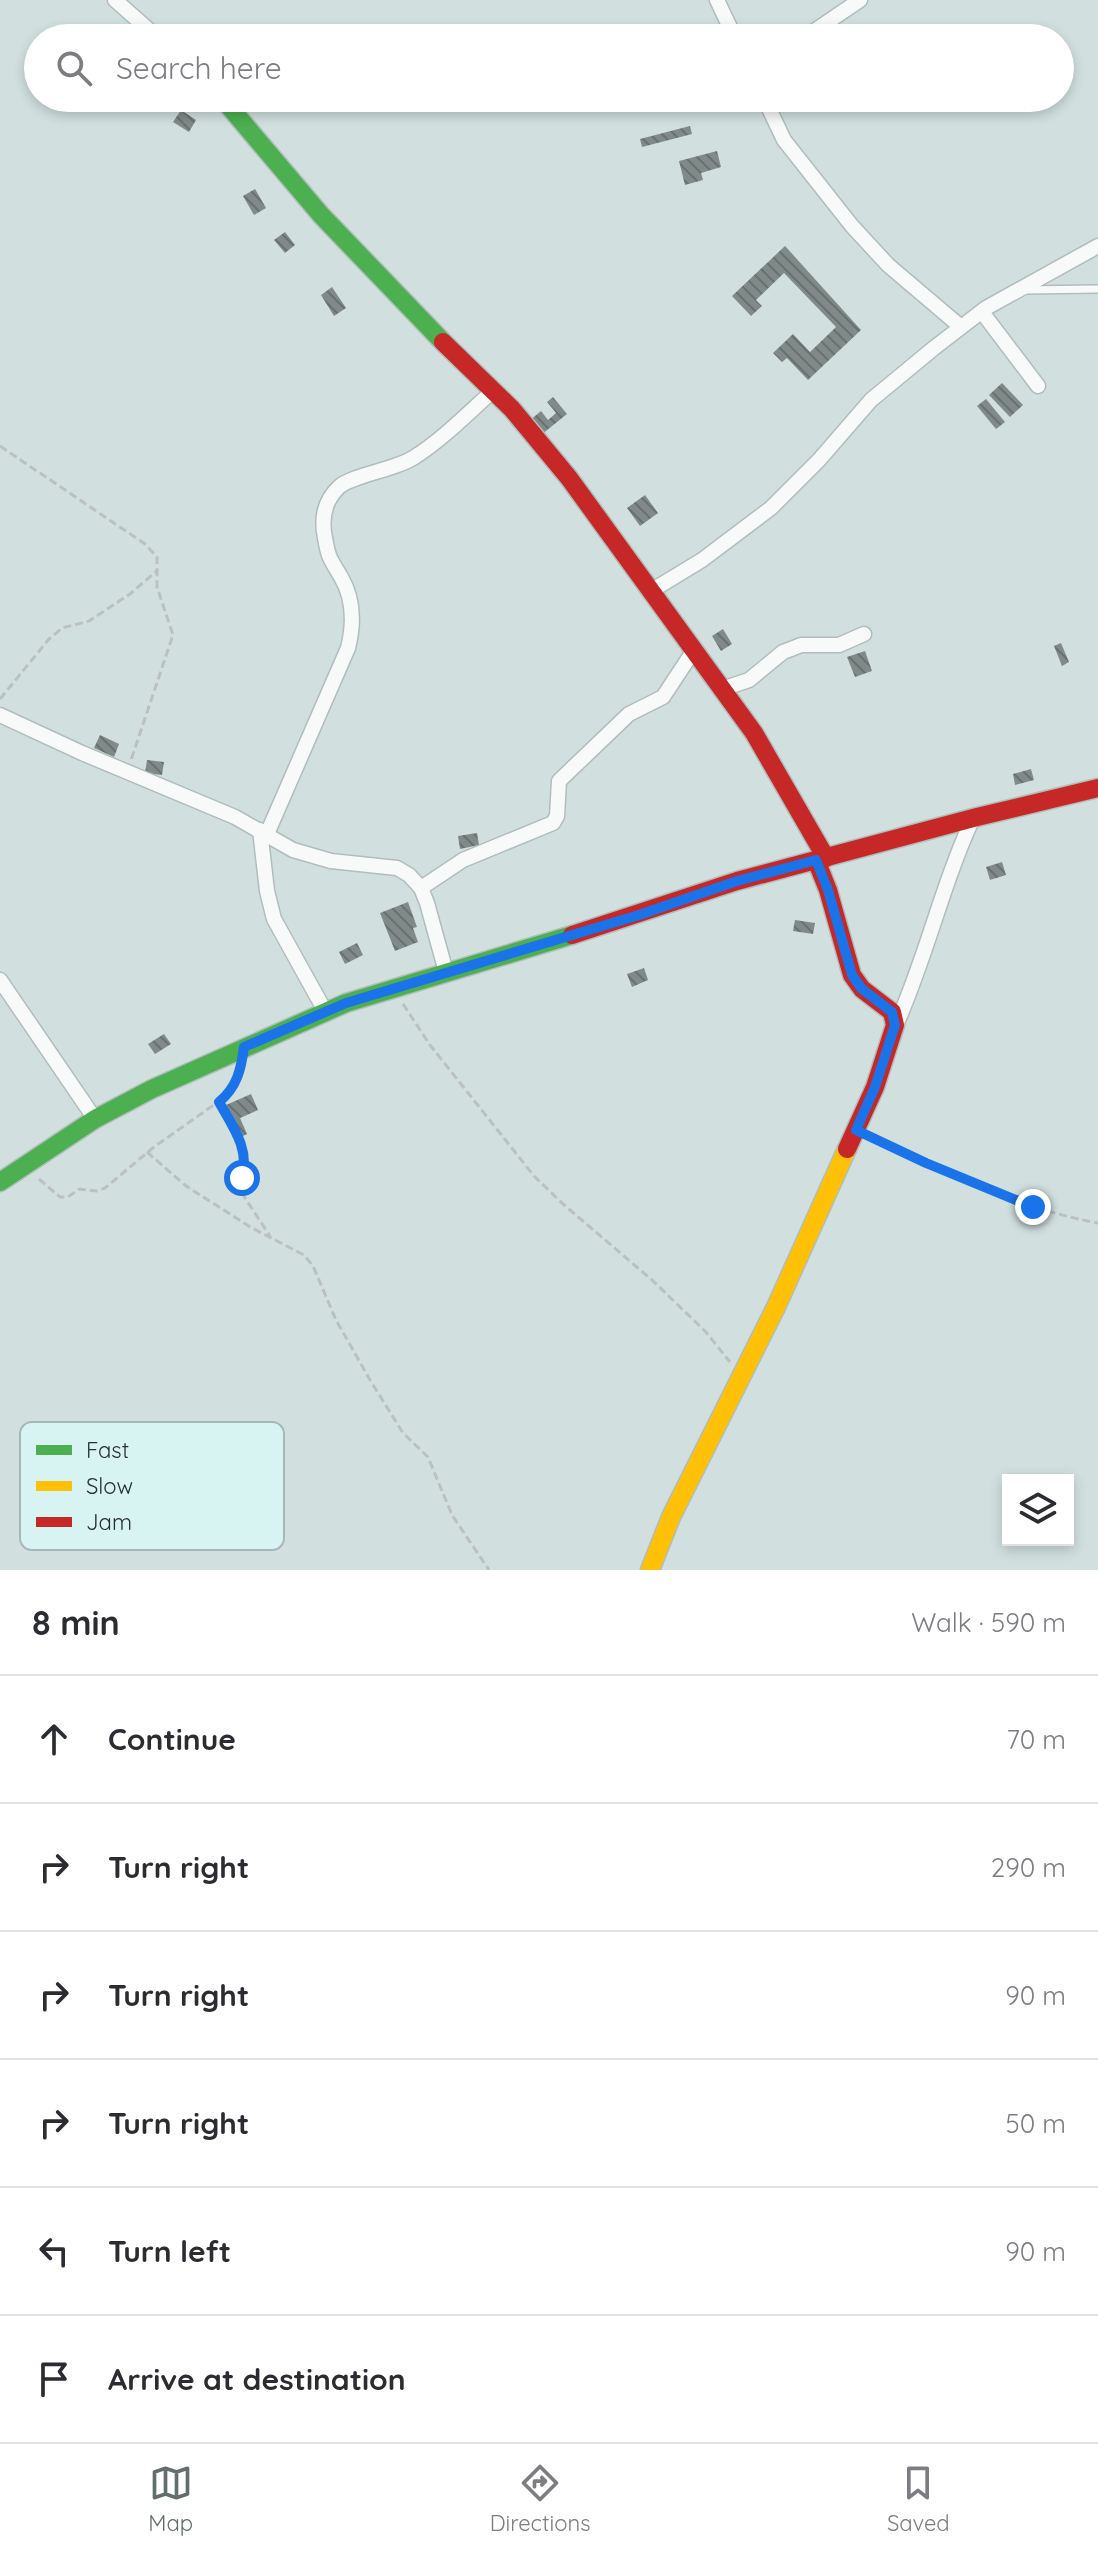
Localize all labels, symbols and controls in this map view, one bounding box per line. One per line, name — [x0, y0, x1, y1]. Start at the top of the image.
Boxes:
search box — [24, 24, 1074, 112]
icon: search — [52, 46, 96, 90]
text: Search here — [116, 49, 282, 87]
route start — [224, 1160, 260, 1196]
route end — [1015, 1189, 1051, 1225]
legend — [20, 1422, 284, 1550]
text: Fast — [86, 1436, 129, 1464]
text: Slow — [86, 1472, 133, 1500]
map controls — [1002, 1474, 1074, 1546]
button: layers — [1002, 1474, 1074, 1546]
text: Jam — [86, 1508, 132, 1536]
text: 8 min — [32, 1601, 120, 1644]
text: Walk · 590 m — [911, 1606, 1066, 1639]
icon: ahead — [32, 1717, 76, 1761]
text: Continue — [108, 1720, 236, 1758]
text: 70 m — [1006, 1723, 1066, 1756]
icon: right — [32, 1845, 76, 1889]
text: Turn right — [108, 1848, 249, 1886]
text: 290 m — [991, 1851, 1066, 1884]
icon: right — [32, 1973, 76, 2017]
text: Turn right — [108, 1976, 249, 2014]
text: 90 m — [1005, 1979, 1066, 2012]
icon: right — [32, 2101, 76, 2145]
text: Turn right — [108, 2104, 249, 2142]
text: 50 m — [1006, 2107, 1066, 2140]
icon: left — [32, 2229, 76, 2273]
text: Turn left — [108, 2232, 231, 2270]
text: 90 m — [1005, 2235, 1066, 2268]
icon: arrive — [32, 2357, 76, 2401]
text: Arrive at destination — [108, 2360, 406, 2398]
tab: Map — [148, 2461, 193, 2537]
tab: Directions — [490, 2461, 590, 2537]
tab: Saved — [887, 2461, 950, 2537]

